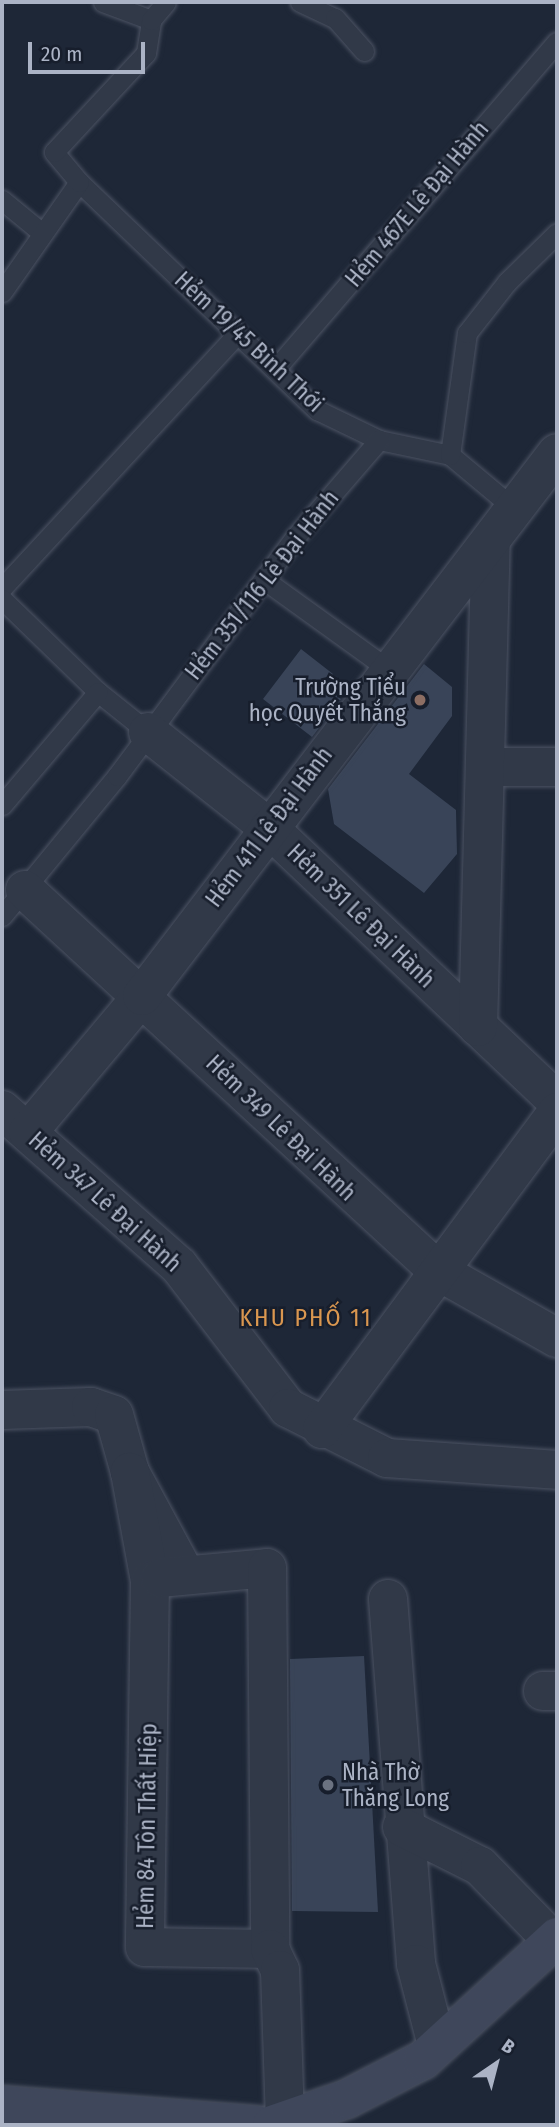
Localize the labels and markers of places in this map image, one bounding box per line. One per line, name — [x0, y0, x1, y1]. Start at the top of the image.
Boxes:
place label: Trường Tiểu học Quyết Thắng — [249, 673, 406, 727]
marker: Trường Tiểu học Quyết Thắng — [412, 692, 428, 708]
place label: Nhà Thờ Thăng Long — [342, 1758, 449, 1812]
marker: Nhà Thờ Thăng Long — [320, 1777, 336, 1793]

